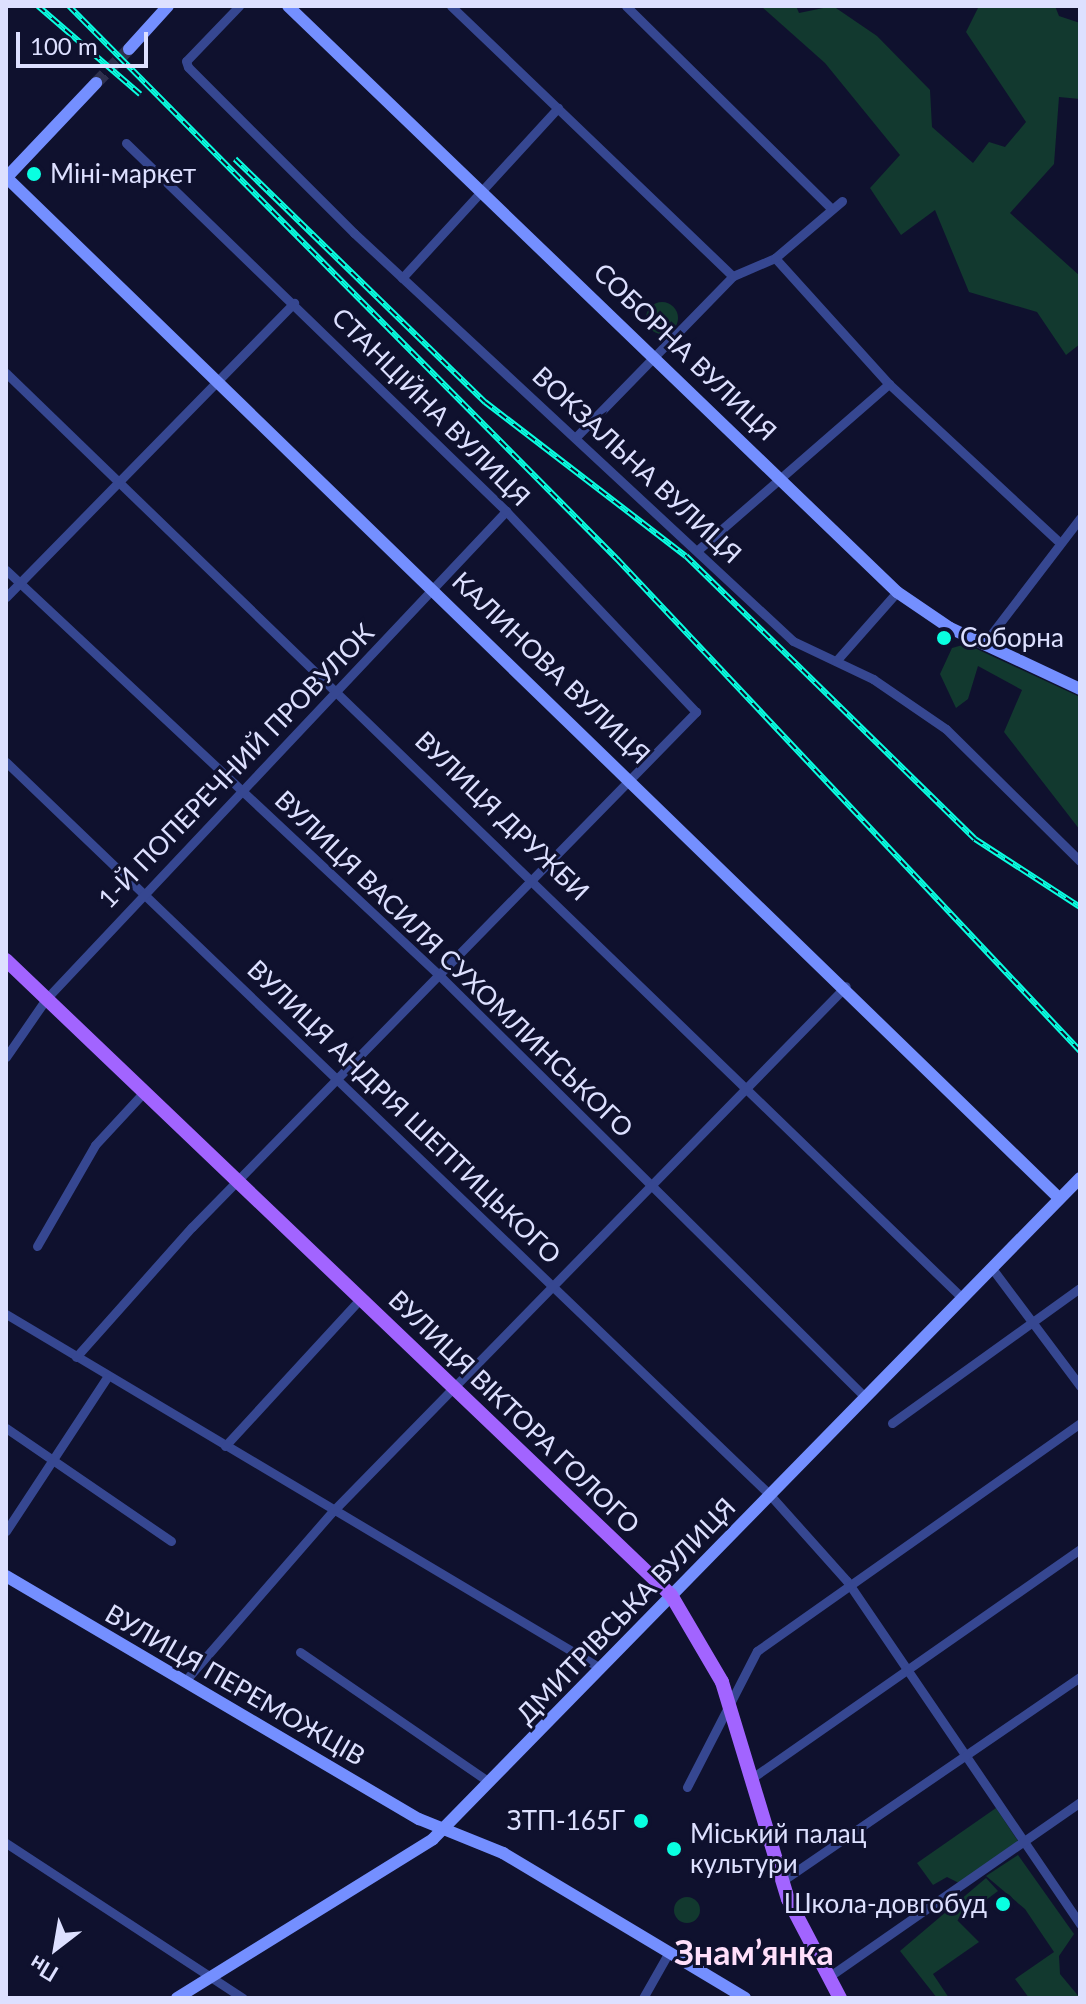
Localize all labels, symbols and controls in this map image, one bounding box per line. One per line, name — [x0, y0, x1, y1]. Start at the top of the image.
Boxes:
scale bar — [20, 16, 152, 66]
text: 100 m — [30, 31, 98, 60]
place label: Міні-маркет — [50, 158, 196, 190]
marker: Міні-маркет — [25, 165, 43, 183]
street label: СОБОРНА ВУЛИЦЯ — [587, 257, 783, 447]
street label: СТАНЦІЙНА ВУЛИЦЯ — [325, 301, 537, 513]
street label: ВОКЗАЛЬНА ВУЛИЦЯ — [526, 360, 748, 570]
street label: КАЛИНОВА ВУЛИЦЯ — [446, 565, 656, 771]
street label: 1-Й ПОПЕРЕЧНИЙ ПРОВУЛОК — [92, 617, 380, 915]
place label: Соборна — [960, 622, 1064, 654]
marker: Соборна — [935, 629, 953, 647]
street label: ВУЛИЦЯ ДРУЖБИ — [409, 725, 595, 907]
street label: ВУЛИЦЯ ВАСИЛЯ СУХОМЛИНСЬКОГО — [269, 784, 639, 1144]
street label: ВУЛИЦЯ АНДРІЯ ШЕПТИЦЬКОГО — [241, 954, 567, 1270]
street label: ВУЛИЦЯ ВІКТОРА ГОЛОГО — [382, 1284, 646, 1540]
street label: ДМИТРІВСЬКА ВУЛИЦЯ — [510, 1492, 742, 1730]
street label: ВУЛИЦЯ ПЕРЕМОЖЦІВ — [100, 1598, 370, 1772]
place label: ЗТП-165Г — [507, 1805, 625, 1837]
marker: ЗТП-165Г — [632, 1812, 650, 1830]
place label: Міський палац культури — [690, 1818, 867, 1880]
marker: Міський палац культури — [665, 1840, 683, 1858]
place label: Школа-довгобуд — [784, 1888, 987, 1920]
marker: Школа-довгобуд — [994, 1895, 1012, 1913]
north arrow — [16, 1908, 96, 1988]
district label: Знам’янка — [674, 1932, 834, 1972]
text: Пн — [24, 1950, 63, 1988]

